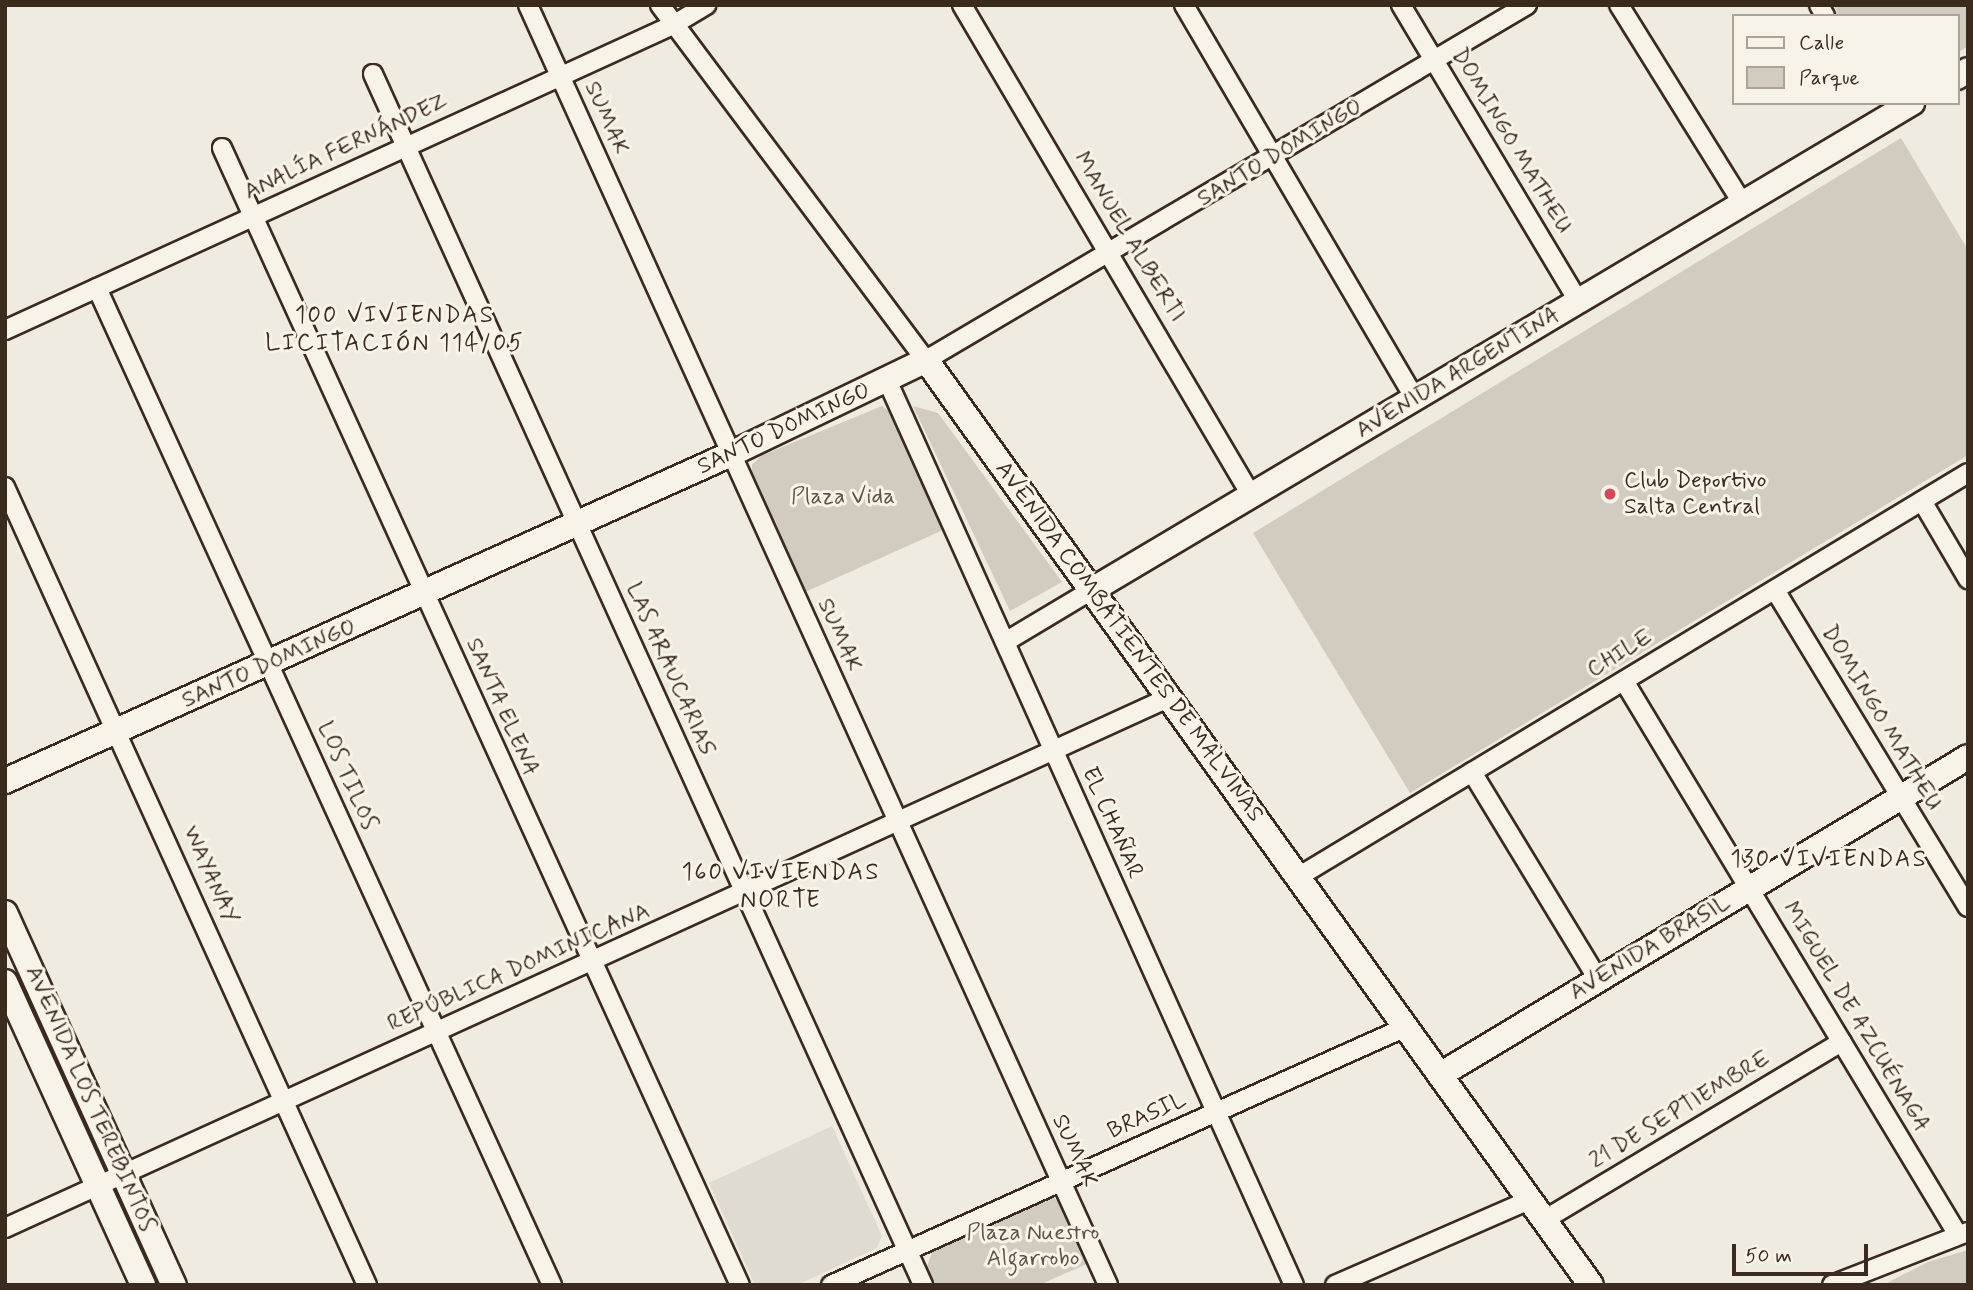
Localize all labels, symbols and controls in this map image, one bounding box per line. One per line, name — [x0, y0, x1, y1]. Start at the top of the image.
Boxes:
legend — [1731, 14, 1959, 105]
text: Calle — [1799, 29, 1844, 57]
street label: DOMINGO MATHEU — [1445, 44, 1577, 238]
text: Parque — [1799, 64, 1859, 92]
street label: SUMAK — [578, 77, 634, 159]
street label: ANALÍA FERNÁNDEZ — [241, 88, 451, 206]
street label: SANTO DOMINGO — [1192, 92, 1368, 214]
street label: MANUEL ALBERTI — [1067, 147, 1191, 327]
district label: 100 VIVIENDAS LICITACIÓN 114/05 — [268, 302, 522, 358]
street label: AVENIDA ARGENTINA — [1352, 302, 1564, 444]
street label: SANTO DOMINGO — [692, 377, 876, 481]
street label: AVENIDA COMBATIENTES DE MALVINAS — [988, 455, 1270, 829]
place label: Club Deportivo Salta Central — [1624, 467, 1767, 521]
park label: Plaza Vida — [791, 483, 895, 511]
marker: Club Deportivo Salta Central — [1602, 486, 1618, 502]
street label: LAS ARAUCARIAS — [619, 577, 721, 761]
street label: SUMAK — [811, 594, 867, 676]
street label: SANTO DOMINGO — [177, 613, 361, 715]
street label: DOMINGO MATHEU — [1815, 621, 1947, 815]
street label: CHILE — [1582, 624, 1658, 684]
street label: SANTA ELENA — [459, 632, 545, 782]
street label: LOS TILOS — [311, 719, 383, 833]
street label: EL CHAÑAR — [1075, 762, 1149, 884]
street label: WAYANAY — [176, 822, 244, 928]
district label: 130 VIVIENDAS — [1732, 846, 1926, 874]
district label: 160 VIVIENDAS NORTE — [682, 859, 880, 915]
street label: AVENIDA BRASIL — [1562, 887, 1738, 1009]
street label: MIGUEL DE AZCUÉNAGA — [1776, 896, 1936, 1138]
street label: REPÚBLICA DOMINICANA — [386, 898, 652, 1038]
street label: AVENIDA LOS TEREBINTOS — [19, 962, 161, 1236]
street label: 21 DE SEPTIEMBRE — [1584, 1045, 1776, 1175]
street label: BRASIL — [1104, 1087, 1190, 1145]
street label: SUMAK — [1045, 1110, 1103, 1192]
park label: Plaza Nuestro Algarrobo — [968, 1219, 1098, 1273]
scale bar — [1735, 1230, 1871, 1274]
text: 50 m — [1745, 1242, 1792, 1270]

